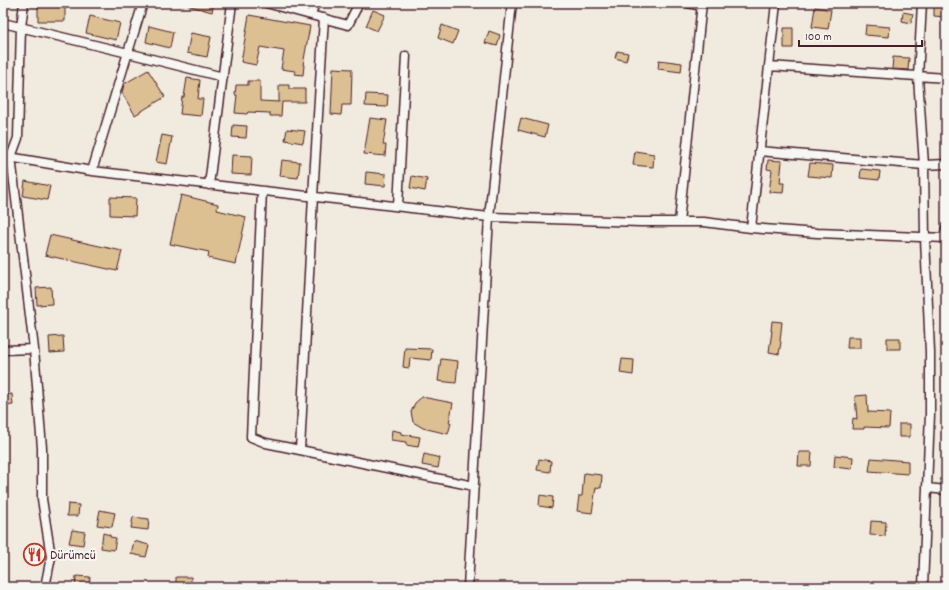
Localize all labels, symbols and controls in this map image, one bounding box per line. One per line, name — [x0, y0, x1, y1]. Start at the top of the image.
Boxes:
scale bar — [799, 22, 922, 48]
text: 100 m — [805, 29, 832, 46]
restaurant icon: Dürümcü — [21, 541, 47, 567]
place label: Dürümcü — [50, 546, 96, 566]

